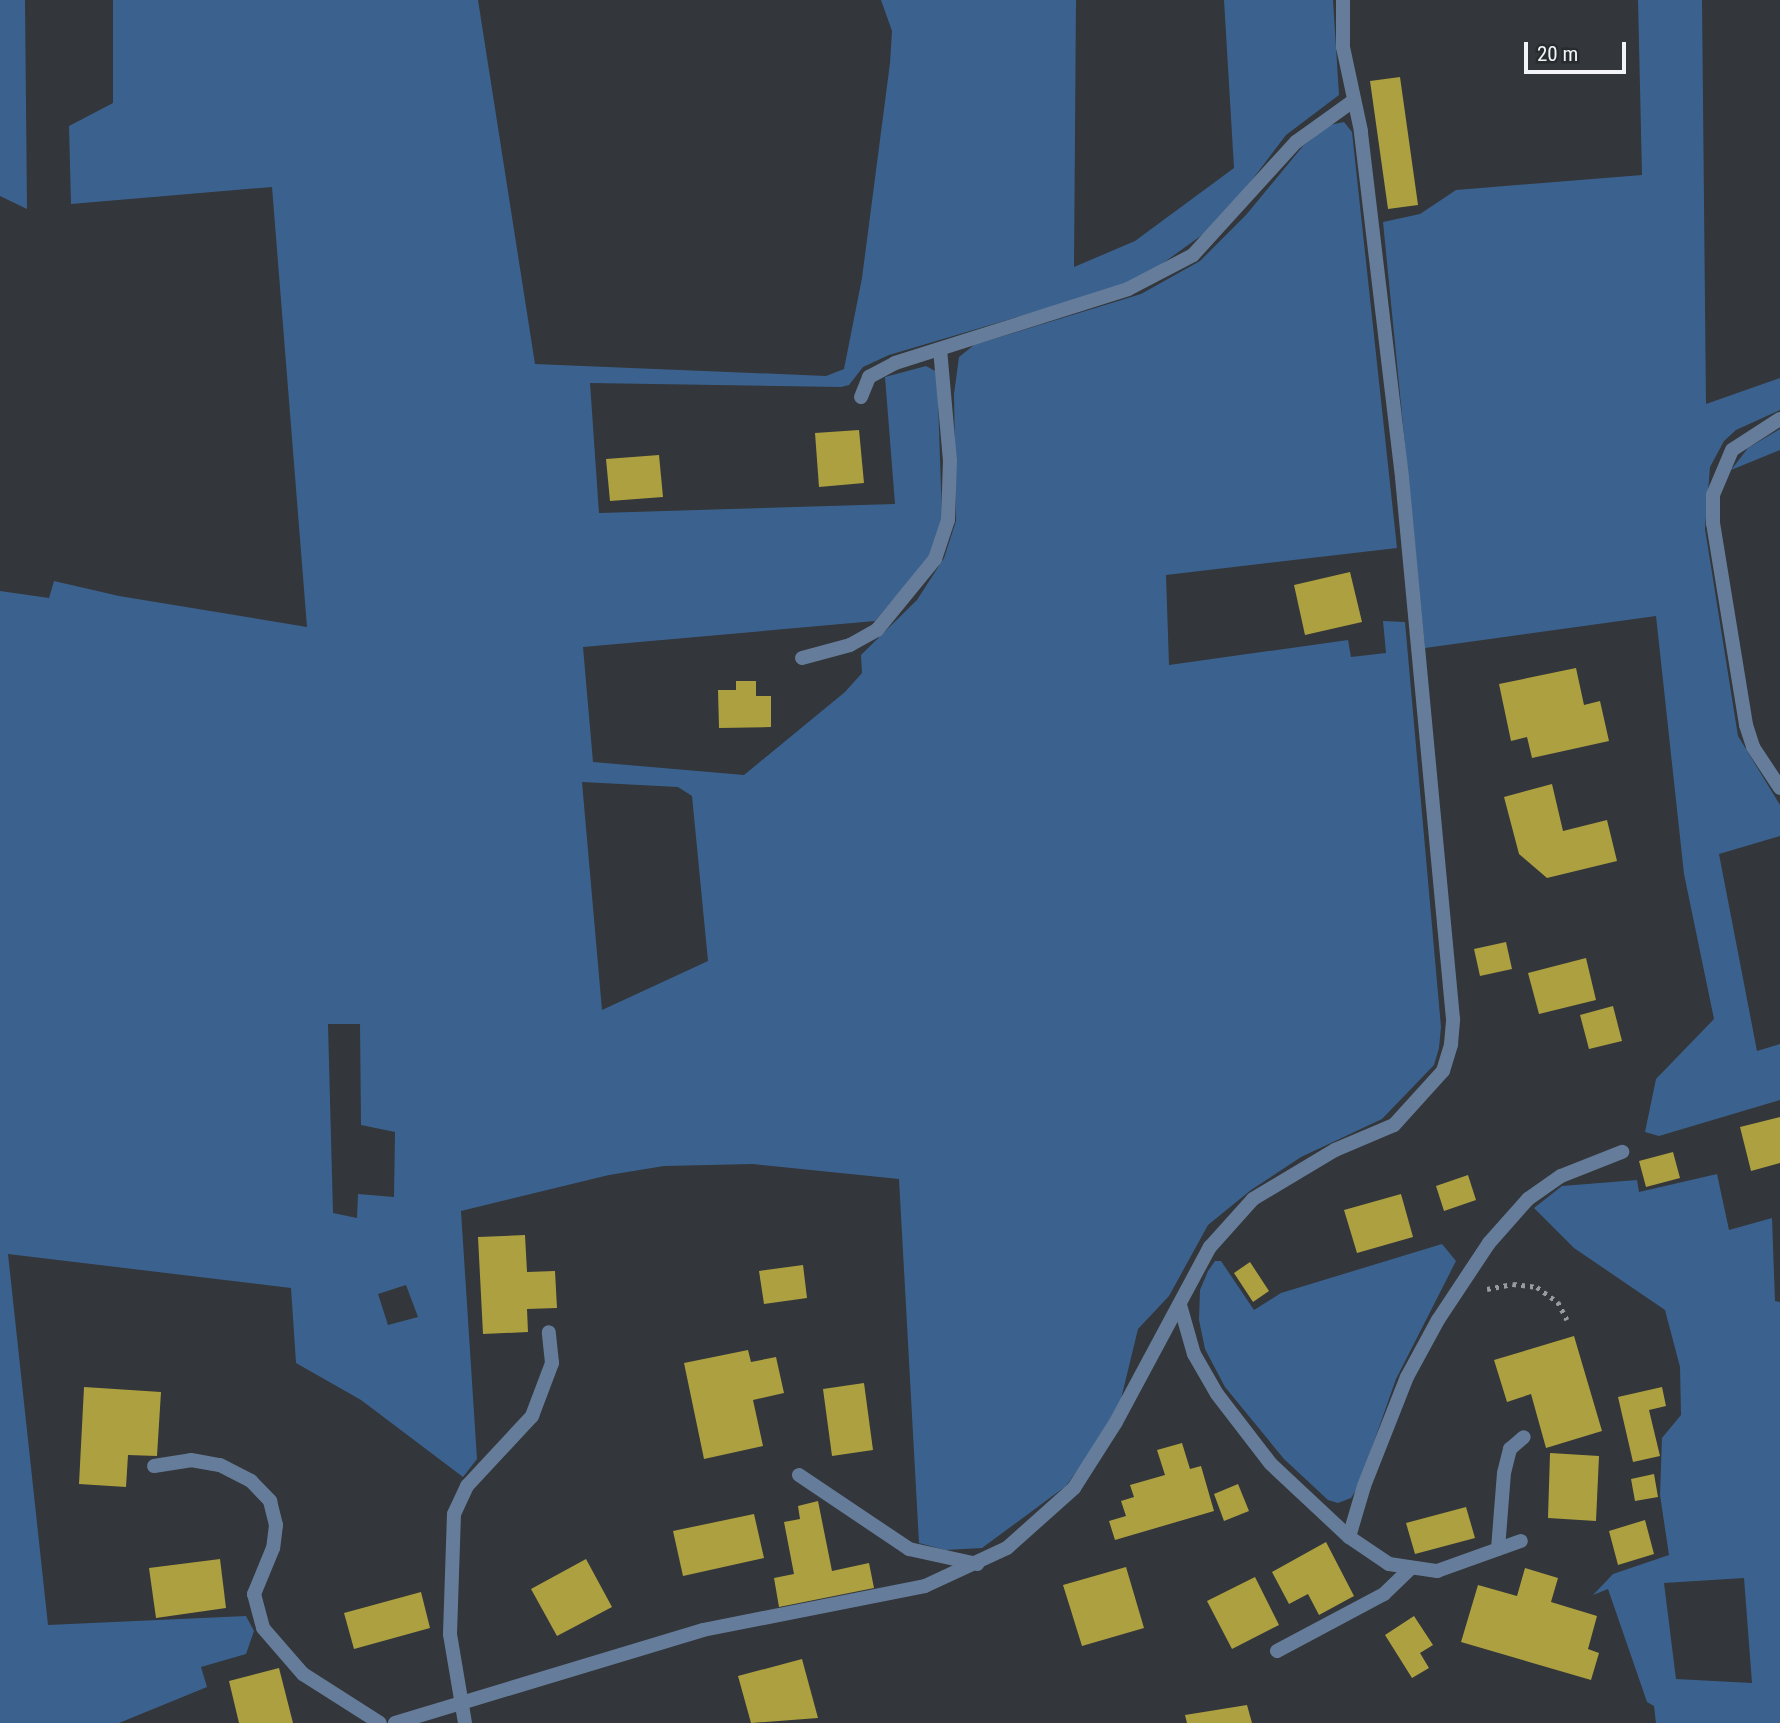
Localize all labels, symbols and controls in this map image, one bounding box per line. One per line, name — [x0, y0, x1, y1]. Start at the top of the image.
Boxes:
scale bar — [1528, 28, 1630, 72]
text: 20 m — [1537, 42, 1578, 66]

